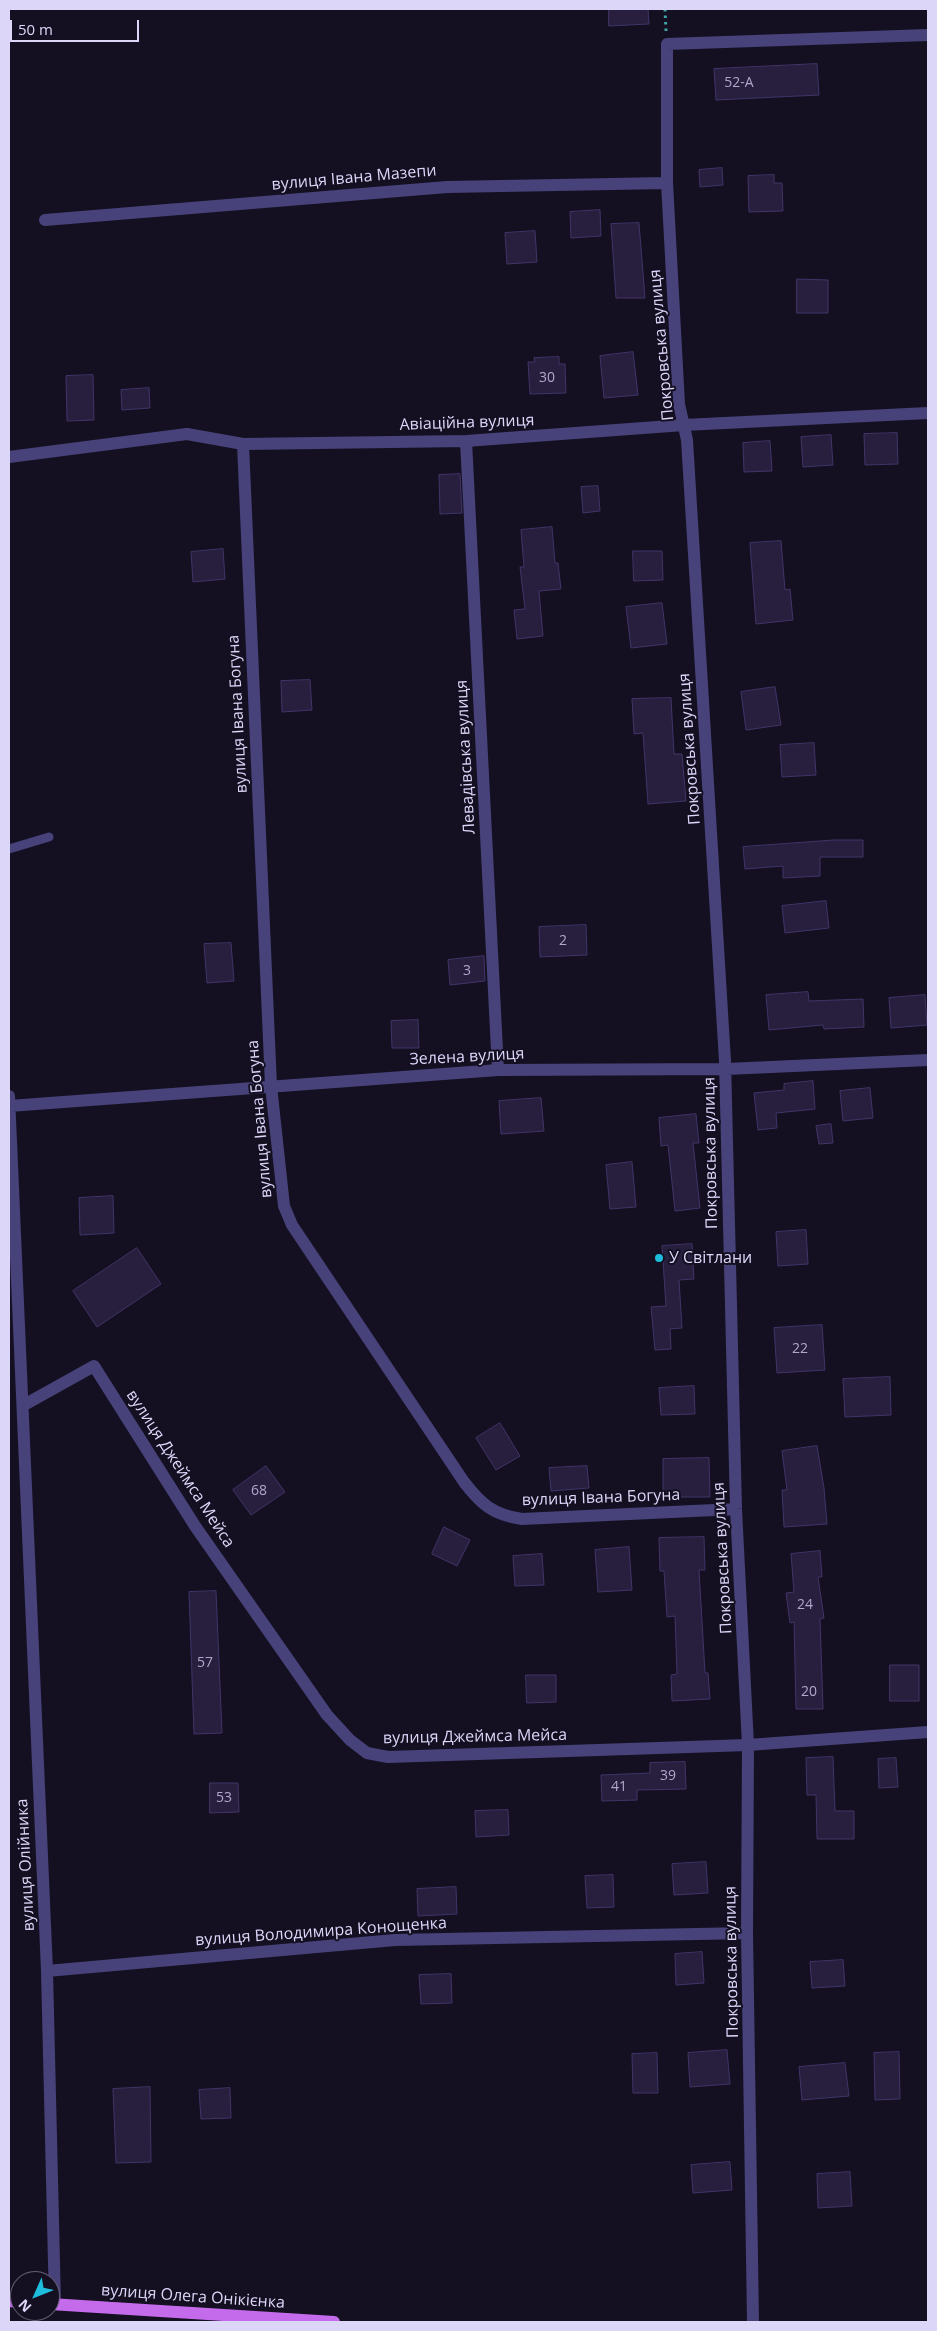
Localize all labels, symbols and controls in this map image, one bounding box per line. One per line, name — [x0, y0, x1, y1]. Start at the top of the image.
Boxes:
scale bar — [12, 10, 141, 42]
text: 50 m — [18, 19, 53, 39]
house number: 52-А — [724, 75, 754, 91]
street label: вулиця Івана Мазепи — [271, 161, 437, 195]
street label: Покровська вулиця — [646, 268, 678, 422]
house number: 30 — [539, 370, 555, 386]
street label: Авіаційна вулиця — [399, 411, 535, 435]
street label: вулиця Івана Богуна — [224, 634, 252, 794]
street label: Покровська вулиця — [675, 673, 705, 825]
street label: Левадівська вулиця — [452, 679, 480, 835]
house number: 2 — [559, 933, 567, 949]
house number: 3 — [463, 963, 471, 979]
street label: вулиця Івана Богуна — [244, 1039, 276, 1199]
street label: Зелена вулиця — [409, 1044, 525, 1070]
street label: Покровська вулиця — [700, 1077, 722, 1229]
place label: У Світлани — [669, 1248, 752, 1268]
marker: У Світлани — [653, 1252, 665, 1264]
house number: 22 — [792, 1341, 808, 1357]
street label: вулиця Джеймса Мейса — [122, 1387, 238, 1551]
street label: Покровська вулиця — [709, 1482, 737, 1634]
house number: 68 — [251, 1483, 267, 1499]
street label: вулиця Івана Богуна — [521, 1486, 681, 1510]
house number: 24 — [797, 1597, 813, 1613]
house number: 57 — [197, 1655, 213, 1671]
house number: 20 — [801, 1684, 817, 1700]
street label: вулиця Джеймса Мейса — [383, 1726, 567, 1748]
house number: 39 — [660, 1768, 676, 1784]
house number: 41 — [611, 1779, 627, 1795]
house number: 53 — [216, 1790, 232, 1806]
street label: вулиця Олійника — [13, 1798, 39, 1932]
street label: Покровська вулиця — [721, 1886, 743, 2038]
street label: вулиця Володимира Конощенка — [195, 1914, 447, 1950]
north arrow — [10, 2271, 60, 2321]
street label: вулиця Олега Онікієнка — [100, 2281, 286, 2313]
text: N — [14, 2295, 35, 2317]

